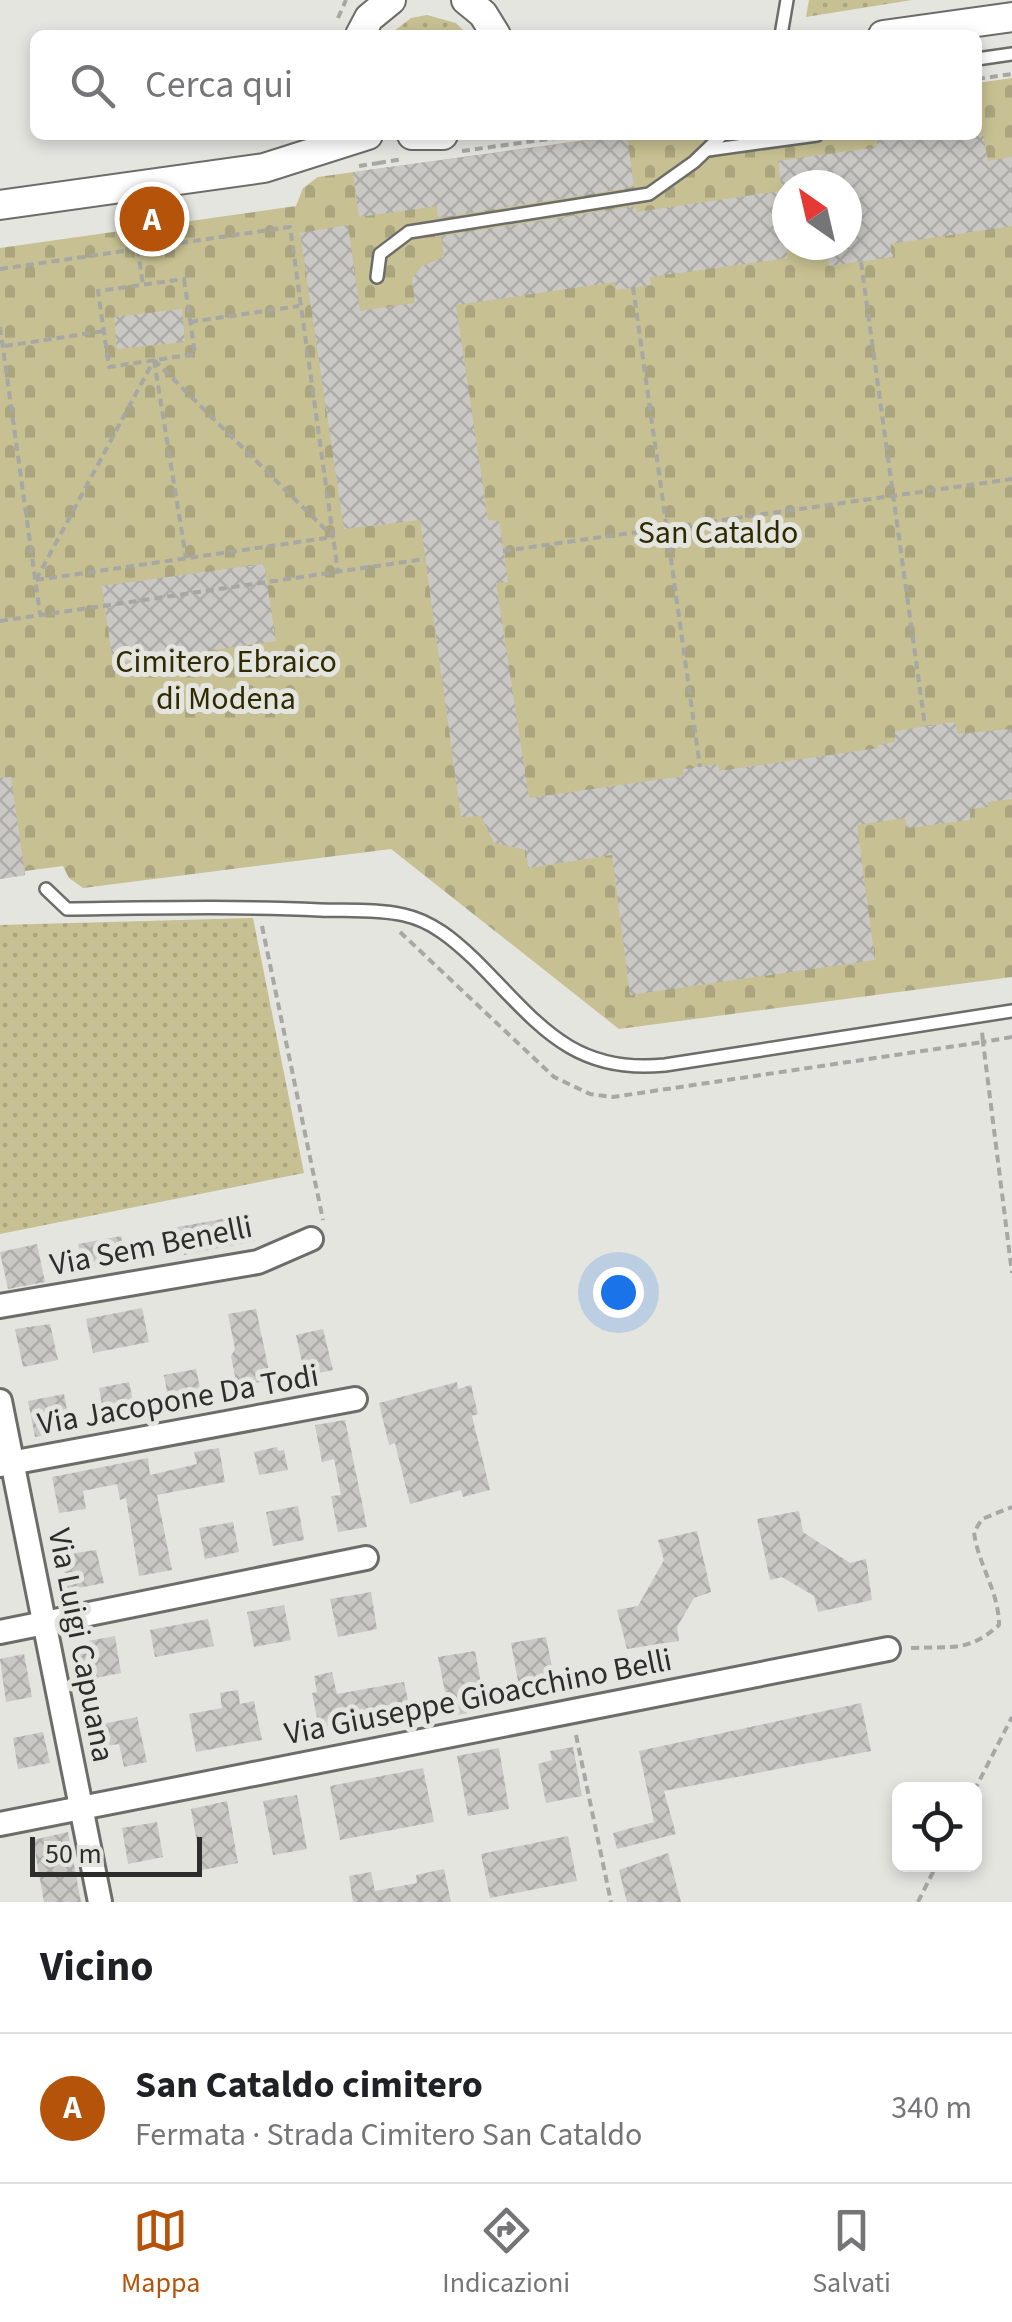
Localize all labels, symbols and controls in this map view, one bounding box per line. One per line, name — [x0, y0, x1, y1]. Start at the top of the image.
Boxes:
search box — [30, 30, 982, 140]
icon: search — [65, 58, 120, 113]
text: Cerca qui — [145, 58, 293, 112]
north arrow — [772, 170, 862, 260]
pin: A — [120, 182, 184, 256]
park label: San Cataldo — [638, 510, 798, 556]
park label: Cimitero Ebraico di Modena — [115, 639, 337, 722]
street label: Via Sem Benelli — [46, 1204, 256, 1288]
your location — [593, 1267, 644, 1318]
street label: Via Jacopone Da Todi — [34, 1353, 322, 1447]
street label: Via Luigi Capuana — [36, 1524, 126, 1766]
street label: Via Giuseppe Gioacchino Belli — [281, 1637, 676, 1757]
map controls — [892, 1782, 982, 1872]
button: locate — [892, 1782, 982, 1872]
scale bar — [30, 1832, 202, 1876]
text: 50 m — [45, 1834, 102, 1874]
text: Vicino — [40, 1937, 154, 1997]
text: San Cataldo cimitero — [135, 2058, 483, 2112]
text: A — [63, 2085, 82, 2131]
text: 340 m — [891, 2085, 972, 2131]
text: Fermata · Strada Cimitero San Cataldo — [135, 2112, 642, 2158]
tab: Mappa — [121, 2203, 200, 2303]
tab: Indicazioni — [442, 2203, 570, 2303]
tab: Salvati — [812, 2203, 891, 2303]

